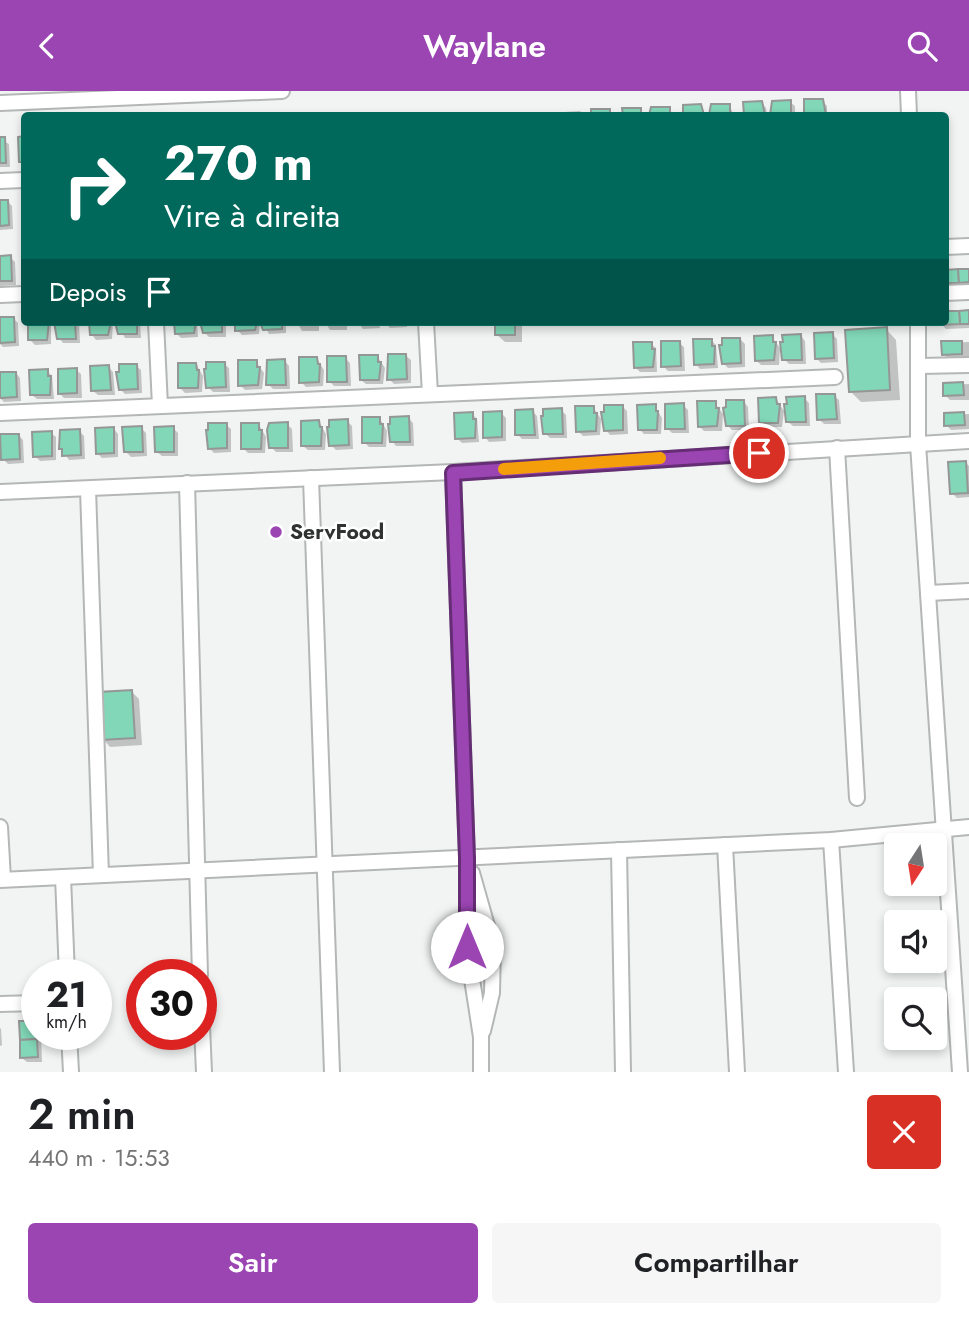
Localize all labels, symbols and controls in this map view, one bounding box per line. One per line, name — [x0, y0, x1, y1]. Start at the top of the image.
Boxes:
text: Waylane — [423, 23, 546, 69]
icon: back — [28, 27, 66, 65]
icon: search — [903, 27, 941, 65]
text: 270 m — [164, 128, 313, 198]
icon: right — [49, 140, 140, 231]
text: Vire à direita — [164, 193, 340, 239]
text: Depois — [49, 273, 126, 311]
icon: arrive — [140, 273, 178, 311]
pin — [729, 423, 789, 483]
icon: arrive — [740, 434, 778, 472]
place label: ServFood — [290, 517, 384, 547]
marker: ServFood — [268, 524, 284, 540]
north arrow — [884, 833, 947, 896]
map controls — [884, 833, 947, 1050]
position arrow — [430, 910, 504, 984]
button: sound — [884, 910, 947, 973]
speed limit sign: 30 — [126, 959, 217, 1050]
text: 21 — [46, 970, 87, 1020]
button: search — [884, 987, 947, 1050]
text: km/h — [46, 1009, 87, 1035]
text: 2 min — [28, 1084, 136, 1145]
button: close — [867, 1095, 941, 1169]
text: 440 m · 15:53 — [28, 1141, 170, 1175]
button: Sair — [28, 1223, 478, 1303]
button: Compartilhar — [492, 1223, 941, 1303]

